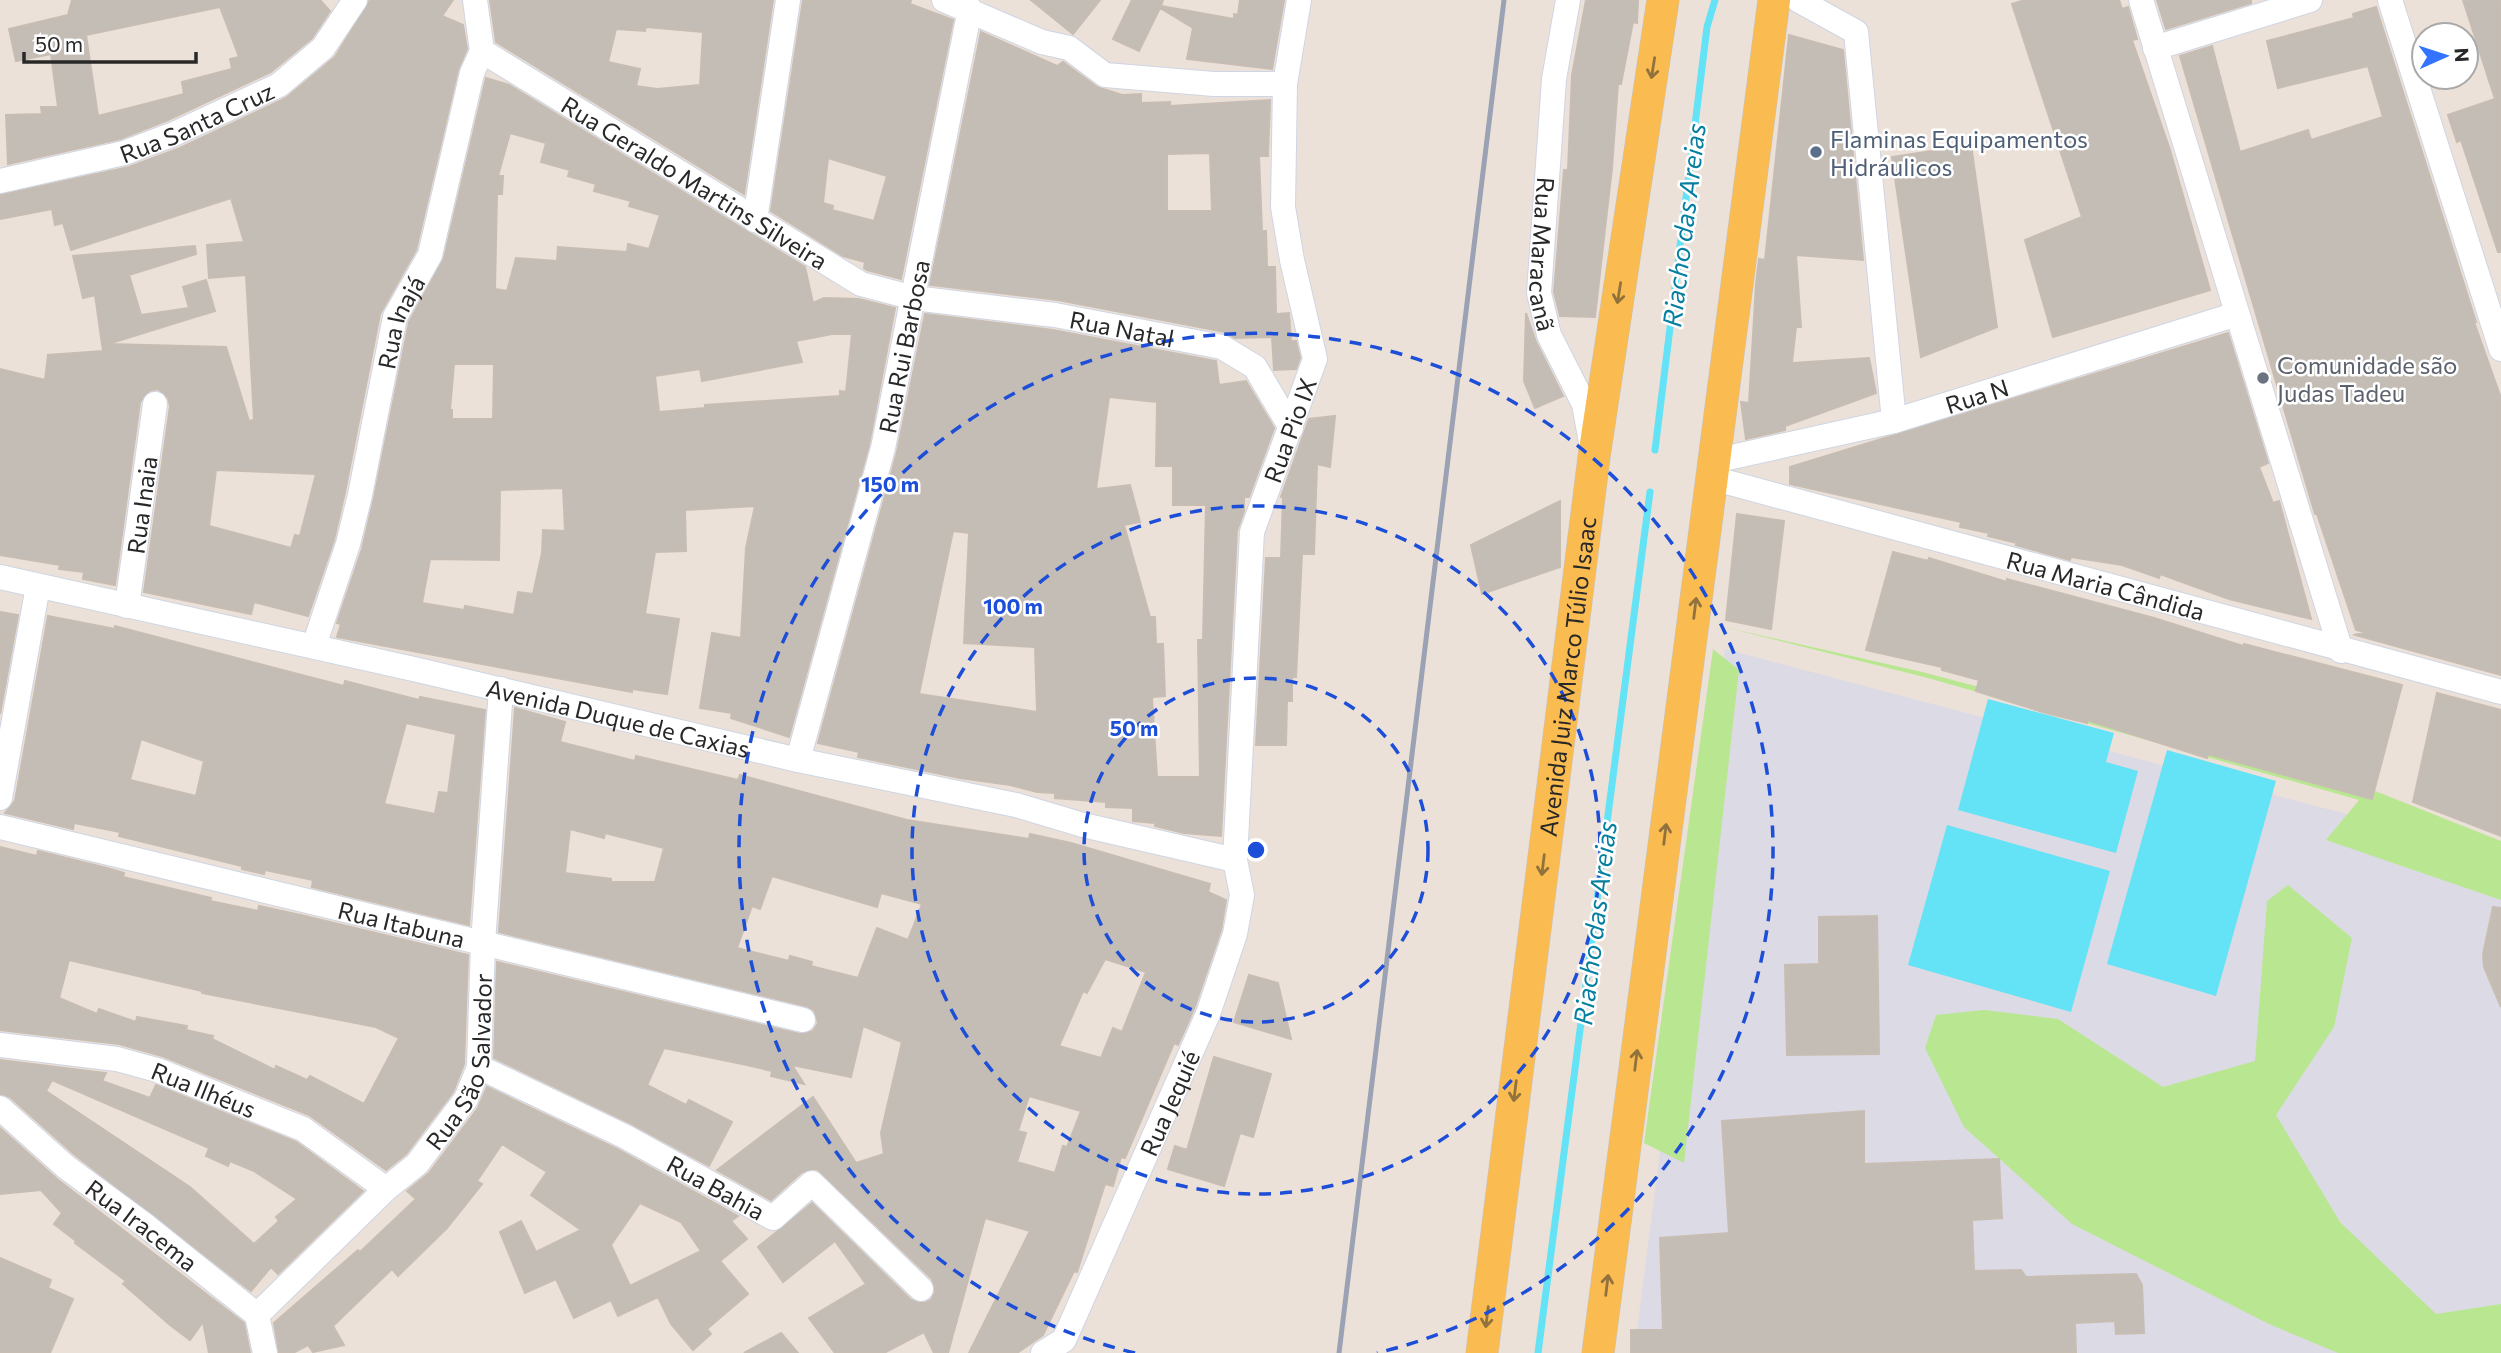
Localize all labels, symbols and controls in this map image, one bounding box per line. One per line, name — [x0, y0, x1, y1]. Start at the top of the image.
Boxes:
scale bar — [24, 21, 196, 65]
north arrow — [2410, 21, 2480, 91]
text: 50 m — [35, 31, 83, 56]
text: N — [2451, 47, 2474, 63]
one-way arrow — [1646, 56, 1659, 78]
street label: Rua Santa Cruz — [115, 75, 278, 168]
street label: Rua Geraldo Martins Silveira — [557, 89, 833, 275]
water label: Riacho das Areias — [1655, 121, 1711, 329]
place label: Flaminas Equipamentos Hidráulicos — [1830, 124, 2088, 181]
marker: Flaminas Equipamentos Hidráulicos — [1808, 144, 1824, 160]
street label: Rua Maracanã — [1525, 176, 1562, 334]
street label: Rua Rui Barbosa — [872, 257, 934, 436]
street label: Rua Inajá — [371, 270, 430, 371]
one-way arrow — [1612, 281, 1625, 303]
street label: Rua Natal — [1067, 304, 1177, 352]
place label: Comunidade são Judas Tadeu — [2277, 350, 2457, 407]
marker: Comunidade são Judas Tadeu — [2255, 370, 2271, 386]
street label: Rua N — [1942, 372, 2012, 419]
street label: Rua Pio IX — [1257, 373, 1322, 486]
street label: Rua Inaia — [120, 454, 162, 556]
text: 150 m — [861, 471, 919, 496]
street label: Avenida Juiz Marco Túlio Isaac — [1532, 515, 1601, 838]
street label: Rua Maria Cândida — [2004, 544, 2208, 625]
text: 100 m — [983, 593, 1043, 618]
one-way arrow — [1688, 598, 1701, 620]
street label: Avenida Duque de Caxias — [484, 672, 753, 763]
text: 50 m — [1110, 715, 1158, 740]
water label: Riacho das Areias — [1566, 819, 1622, 1027]
one-way arrow — [1659, 823, 1672, 846]
centre of rings — [1244, 838, 1268, 862]
one-way arrow — [1537, 853, 1550, 876]
street label: Rua Itabuna — [335, 894, 468, 953]
street label: Rua São Salvador — [419, 973, 497, 1155]
street label: Rua Jequié — [1133, 1046, 1205, 1160]
one-way arrow — [1630, 1049, 1643, 1072]
street label: Rua Ilhéus — [148, 1055, 260, 1123]
one-way arrow — [1509, 1079, 1522, 1102]
street label: Rua Bahia — [662, 1148, 770, 1225]
street label: Rua Iracema — [81, 1172, 204, 1277]
one-way arrow — [1601, 1274, 1614, 1297]
one-way arrow — [1480, 1305, 1493, 1327]

